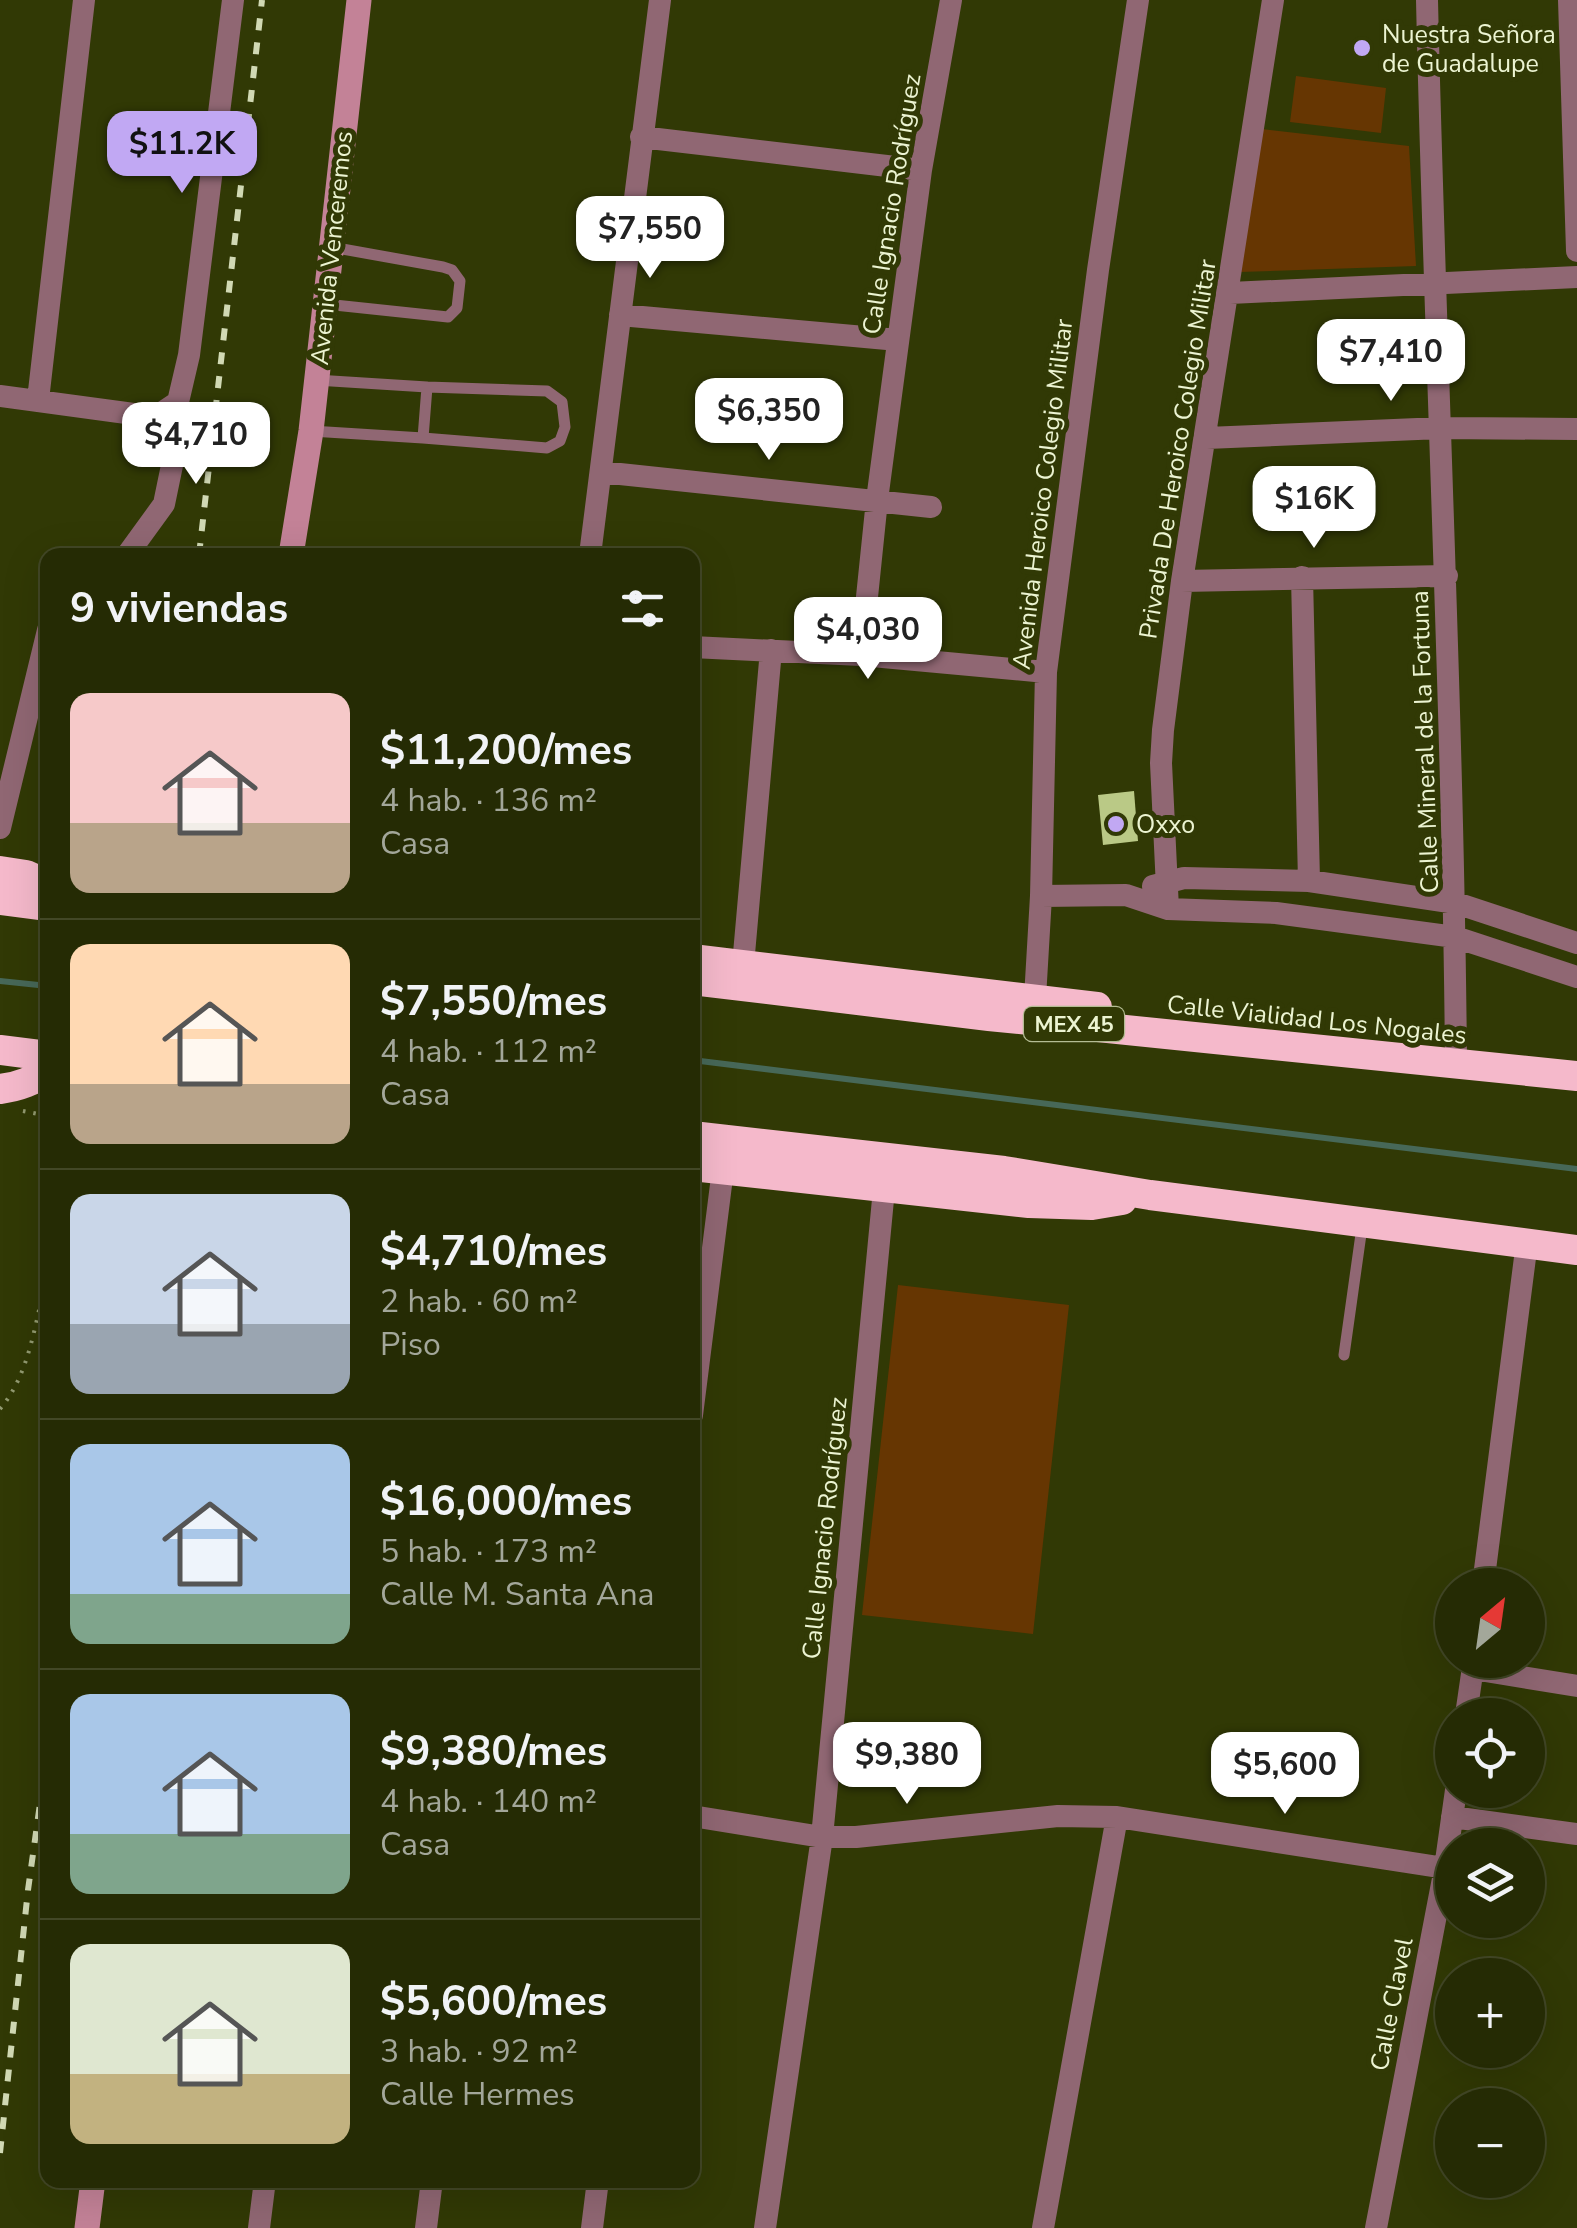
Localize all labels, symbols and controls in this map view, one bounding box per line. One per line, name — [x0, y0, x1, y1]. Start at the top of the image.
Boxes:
place label: Nuestra Señora de Guadalupe — [1382, 18, 1556, 81]
marker: Nuestra Señora de Guadalupe — [1351, 37, 1373, 59]
street label: Calle Ignacio Rodríguez — [855, 71, 929, 337]
pin: $11.2K — [101, 111, 263, 196]
text: $11.2K — [129, 122, 235, 165]
street label: Avenida Venceremos — [303, 129, 361, 367]
pin: $7,550 — [569, 196, 731, 281]
text: $7,550 — [598, 207, 702, 250]
street label: Privada De Heroico Colegio Militar — [1131, 257, 1225, 641]
street label: Avenida Heroico Colegio Militar — [1005, 317, 1081, 671]
pin: $7,410 — [1310, 319, 1472, 404]
text: $7,410 — [1339, 330, 1443, 373]
pin: $6,350 — [688, 378, 850, 463]
text: $6,350 — [717, 389, 821, 432]
pin: $4,710 — [115, 402, 277, 487]
text: $4,710 — [144, 413, 248, 456]
pin: $16K — [1255, 466, 1373, 551]
text: $16K — [1275, 477, 1353, 520]
text: 9 viviendas — [70, 580, 288, 637]
icon: filters — [615, 581, 670, 636]
street label: Calle Mineral de la Fortuna — [1403, 590, 1447, 894]
pin: $4,030 — [787, 597, 949, 682]
text: $4,030 — [816, 608, 920, 651]
text: $11,200/mes — [380, 722, 632, 779]
icon: home — [150, 733, 270, 853]
text: 4 hab. · 136 m² — [380, 779, 597, 822]
place label: Oxxo — [1136, 808, 1195, 842]
marker: Oxxo — [1105, 813, 1127, 835]
text: Casa — [380, 822, 450, 865]
text: $7,550/mes — [380, 973, 607, 1030]
icon: home — [150, 984, 270, 1104]
street label: Calle Vialidad Los Nogales — [1165, 987, 1468, 1053]
road number: MEX 45 — [1024, 1007, 1124, 1041]
text: 4 hab. · 112 m² — [380, 1030, 597, 1073]
text: Casa — [380, 1073, 450, 1116]
text: $4,710/mes — [380, 1223, 607, 1280]
icon: home — [150, 1234, 270, 1354]
text: 2 hab. · 60 m² — [380, 1280, 578, 1323]
text: Piso — [380, 1323, 441, 1366]
street label: Calle Ignacio Rodríguez — [794, 1395, 856, 1661]
text: $16,000/mes — [380, 1473, 632, 1530]
icon: home — [150, 1484, 270, 1604]
text: 5 hab. · 173 m² — [380, 1530, 597, 1573]
north arrow — [1435, 1568, 1545, 1678]
map controls — [1435, 1568, 1545, 2198]
text: Calle M. Santa Ana — [380, 1573, 655, 1616]
button: locate — [1435, 1698, 1545, 1808]
pin: $9,380 — [826, 1722, 988, 1807]
text: $9,380/mes — [380, 1723, 607, 1780]
pin: $5,600 — [1204, 1732, 1366, 1817]
text: $9,380 — [855, 1733, 959, 1776]
icon: home — [150, 1734, 270, 1854]
text: $5,600 — [1233, 1743, 1337, 1786]
text: 4 hab. · 140 m² — [380, 1780, 597, 1823]
text: Casa — [380, 1823, 450, 1866]
button: layers — [1435, 1828, 1545, 1938]
street label: Calle Clavel — [1362, 1934, 1422, 2074]
button: + — [1435, 1958, 1545, 2068]
text: $5,600/mes — [380, 1973, 607, 2030]
icon: home — [150, 1984, 270, 2104]
text: 3 hab. · 92 m² — [380, 2030, 578, 2073]
text: Calle Hermes — [380, 2073, 575, 2116]
button: − — [1435, 2088, 1545, 2198]

